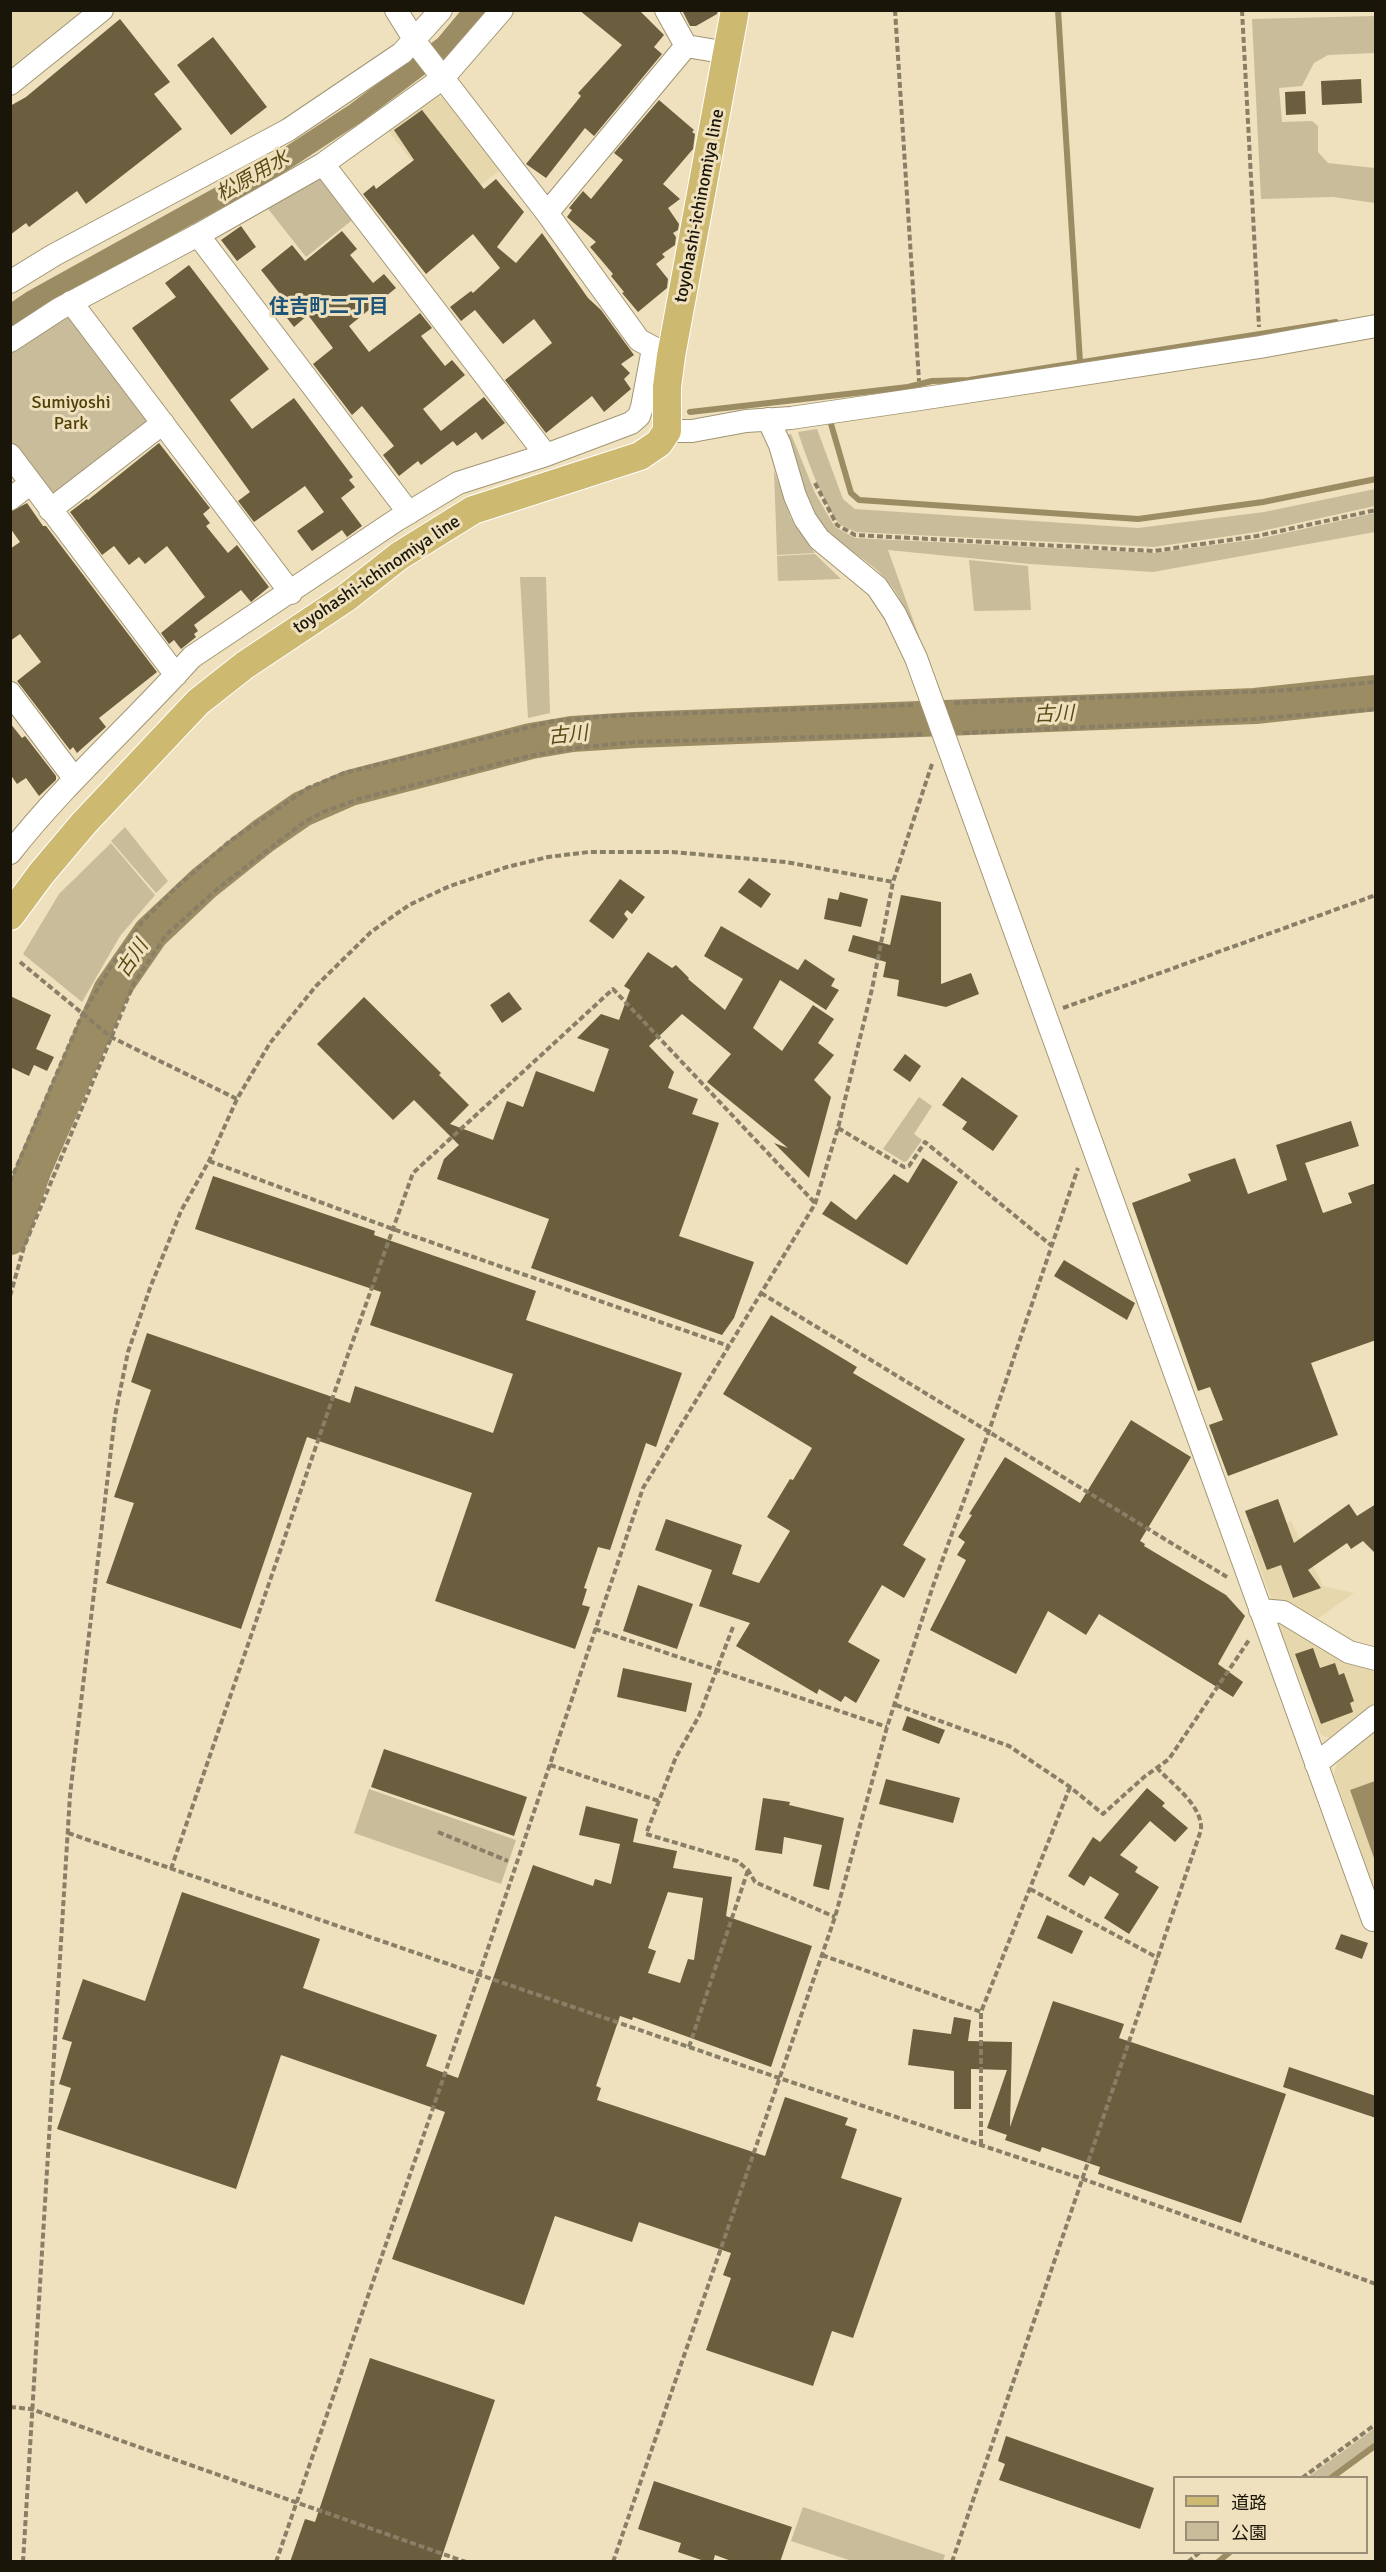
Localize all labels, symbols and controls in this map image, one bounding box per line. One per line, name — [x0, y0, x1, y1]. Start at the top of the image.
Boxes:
street label: toyohashi-ichinomiya line — [671, 107, 729, 305]
water label: 松原用水 — [212, 147, 294, 207]
district label: 住吉町二丁目 — [269, 296, 389, 320]
park label: Sumiyoshi Park — [31, 392, 111, 434]
street label: toyohashi-ichinomiya line — [289, 511, 465, 639]
water label: 古川 — [1034, 702, 1074, 728]
water label: 古川 — [547, 722, 589, 750]
water label: 古川 — [112, 936, 154, 982]
legend — [1173, 2476, 1368, 2554]
text: 道路 — [1231, 2492, 1267, 2514]
text: 公園 — [1231, 2522, 1267, 2544]

